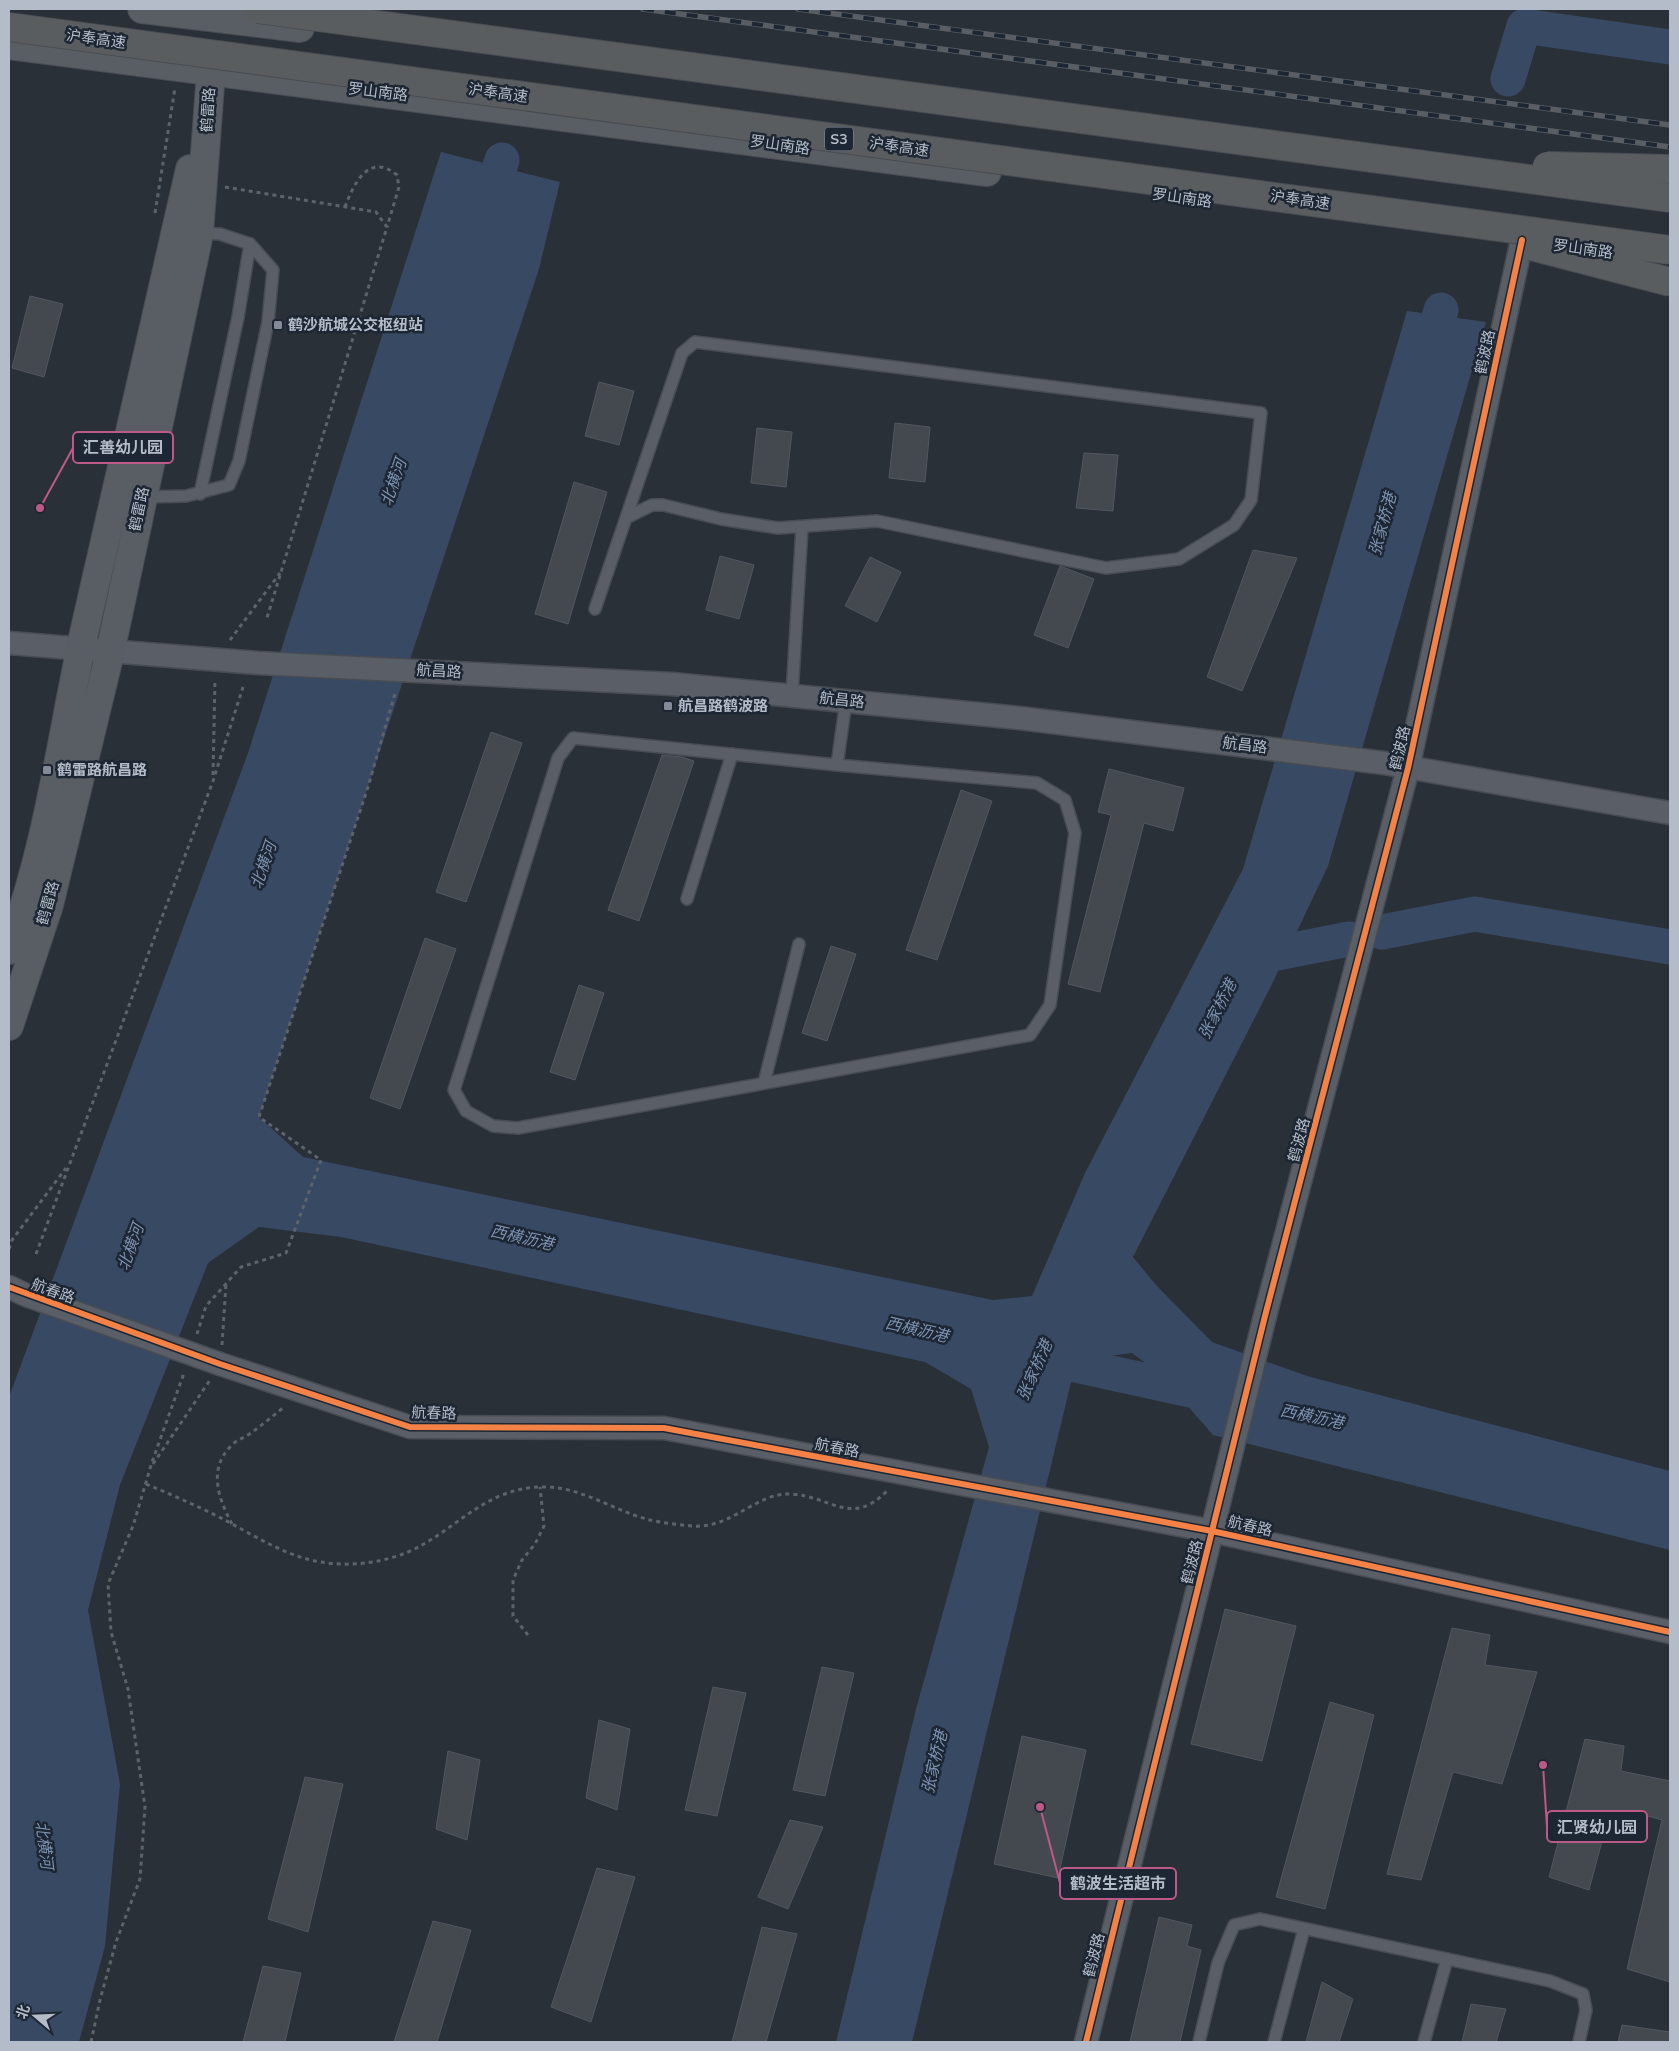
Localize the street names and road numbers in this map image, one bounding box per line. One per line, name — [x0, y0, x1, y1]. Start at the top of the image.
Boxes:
street label: 沪奉高速 — [65, 25, 127, 52]
street label: 罗山南路 — [347, 78, 409, 105]
street label: 沪奉高速 — [467, 79, 529, 106]
street label: 鹤雷路 — [196, 87, 219, 133]
road number: S3 — [825, 128, 853, 150]
street label: 罗山南路 — [749, 131, 811, 158]
street label: 沪奉高速 — [868, 133, 930, 160]
street label: 罗山南路 — [1151, 184, 1213, 211]
street label: 沪奉高速 — [1269, 186, 1331, 213]
street label: 罗山南路 — [1552, 235, 1614, 262]
street label: 鹤波路 — [1471, 328, 1498, 376]
street label: 鹤雷路 — [125, 485, 152, 533]
street label: 航昌路 — [416, 660, 462, 681]
street label: 航昌路 — [819, 688, 865, 711]
street label: 鹤波路 — [1385, 724, 1414, 772]
street label: 航昌路 — [1222, 732, 1269, 757]
street label: 鹤雷路 — [32, 879, 63, 927]
street label: 鹤波路 — [1284, 1116, 1314, 1164]
street label: 航春路 — [29, 1274, 78, 1307]
street label: 航春路 — [411, 1402, 457, 1423]
street label: 航春路 — [813, 1434, 861, 1461]
street label: 航春路 — [1226, 1511, 1274, 1540]
street label: 鹤波路 — [1177, 1538, 1206, 1586]
street label: 鹤波路 — [1079, 1931, 1108, 1979]

